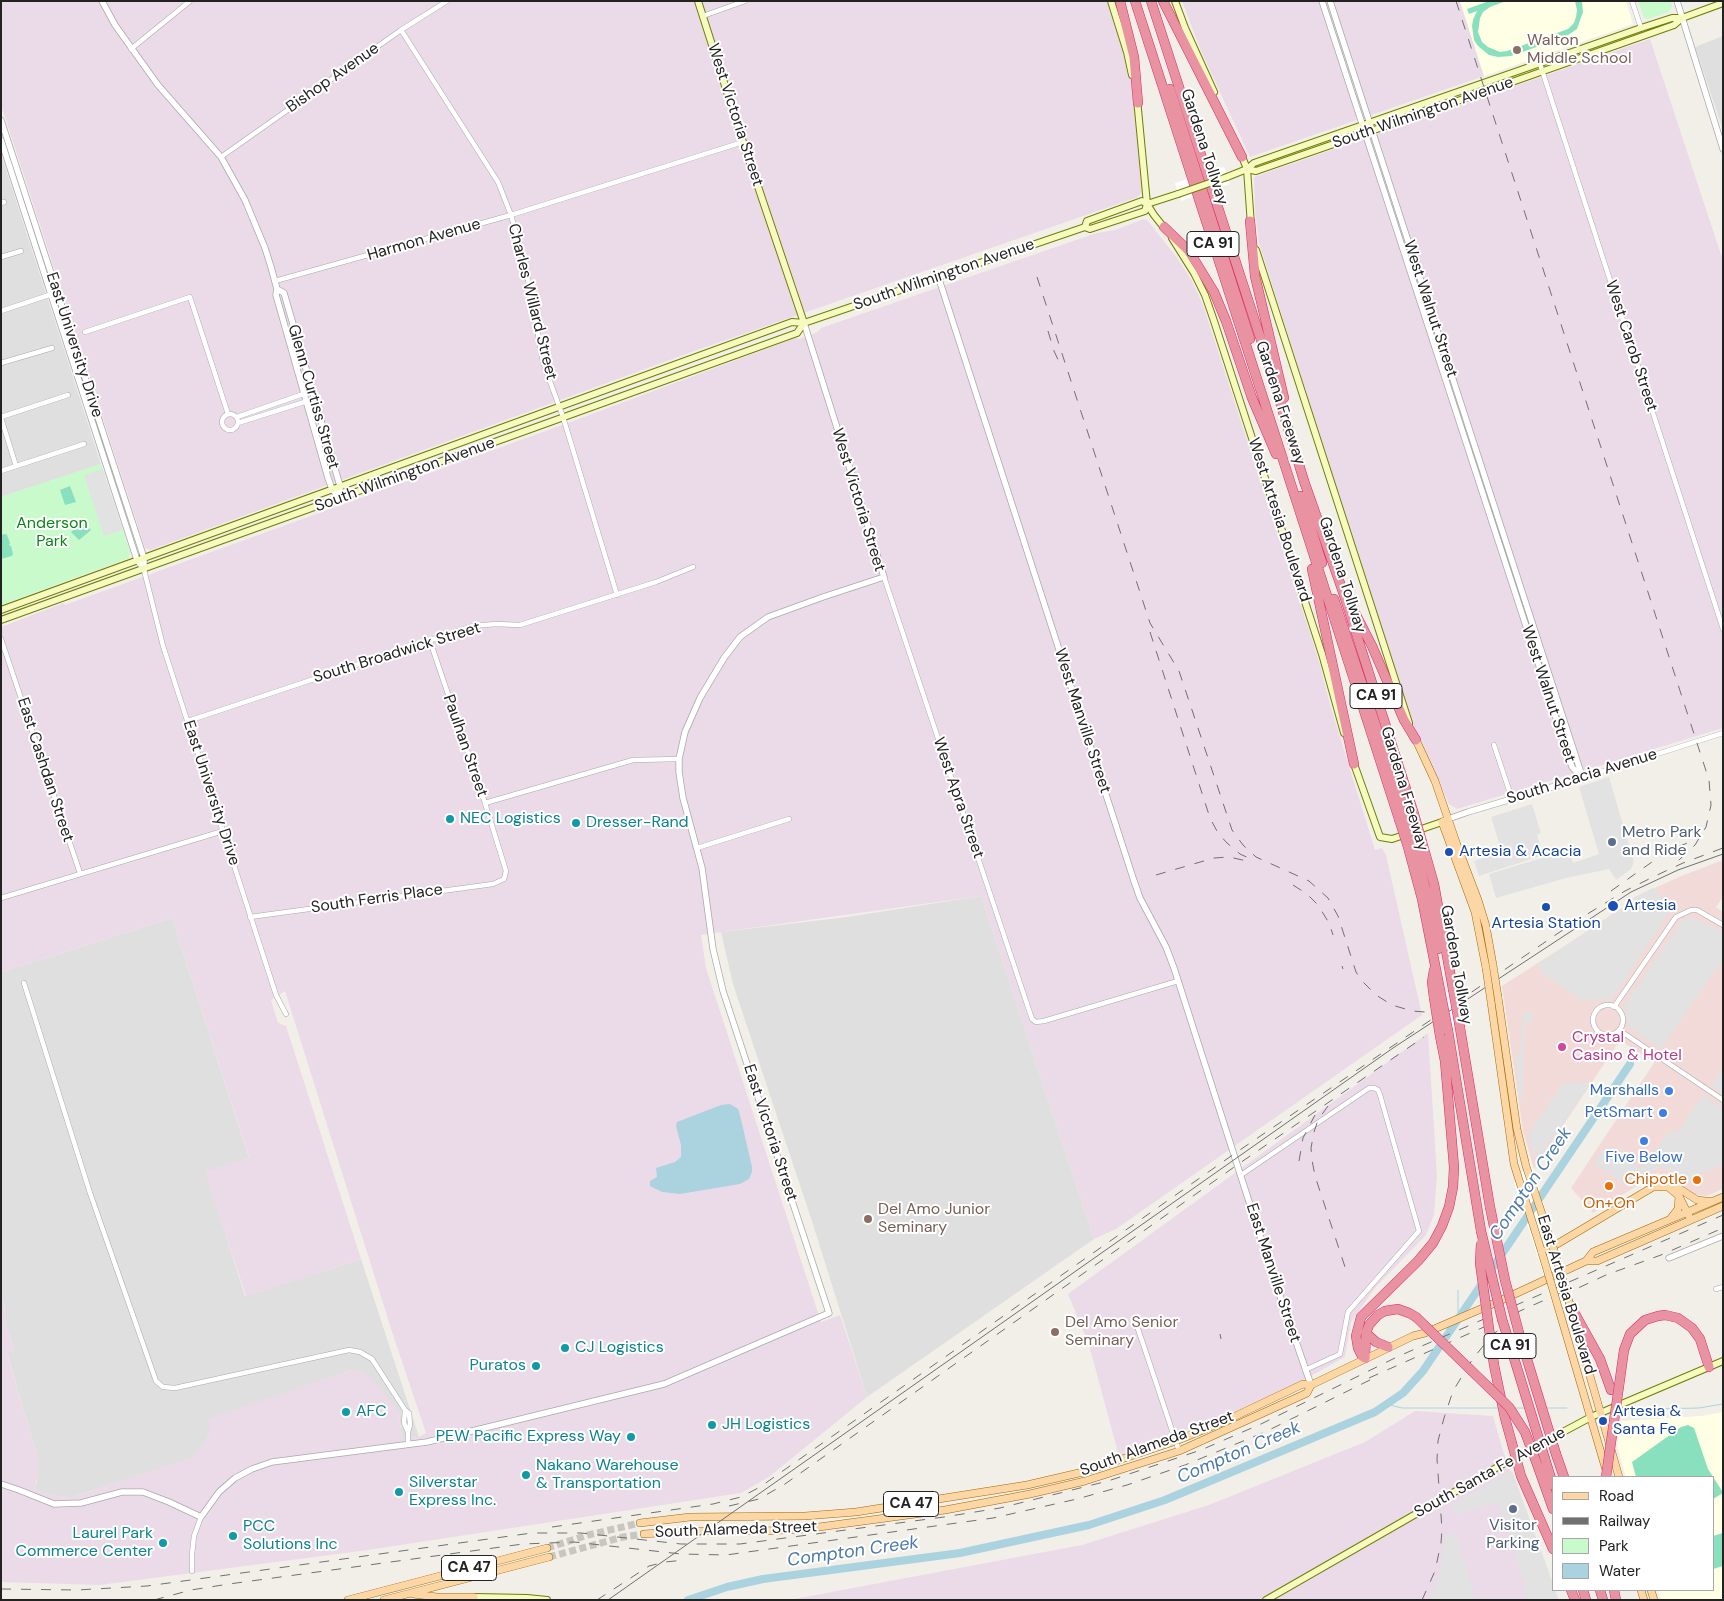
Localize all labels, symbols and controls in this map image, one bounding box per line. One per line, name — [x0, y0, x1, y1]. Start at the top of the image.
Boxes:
place label: Walton Middle School — [1527, 31, 1631, 69]
street label: Bishop Avenue — [283, 39, 383, 117]
street label: West Victoria Street — [703, 41, 767, 189]
marker: Walton Middle School — [1511, 44, 1523, 56]
street label: South Wilmington Avenue — [1330, 73, 1516, 153]
street label: Gardena Tollway — [1176, 86, 1232, 208]
street label: Harmon Avenue — [365, 215, 483, 265]
street label: Charles Willard Street — [503, 222, 561, 382]
road number: CA 91 — [1187, 232, 1239, 256]
street label: South Wilmington Avenue — [851, 235, 1037, 315]
street label: West Walnut Street — [1399, 238, 1461, 380]
street label: East University Drive — [41, 270, 107, 420]
street label: West Carob Street — [1601, 278, 1661, 414]
street label: Glenn Curtiss Street — [283, 322, 343, 472]
street label: Gardena Freeway — [1251, 339, 1309, 467]
street label: West Victoria Street — [827, 426, 889, 574]
street label: South Wilmington Avenue — [312, 433, 498, 517]
street label: West Artesia Boulevard — [1243, 435, 1315, 605]
park label: Anderson Park — [16, 514, 88, 552]
street label: Gardena Tollway — [1314, 514, 1370, 636]
street label: South Broadwick Street — [311, 618, 483, 688]
street label: West Walnut Street — [1517, 623, 1579, 765]
street label: West Manville Street — [1050, 646, 1114, 796]
road number: CA 91 — [1350, 684, 1402, 708]
street label: Paulhan Street — [438, 692, 492, 800]
street label: East Cashdan Street — [13, 695, 77, 845]
street label: East University Drive — [178, 718, 244, 868]
street label: Gardena Freeway — [1376, 725, 1432, 853]
street label: West Apra Street — [928, 735, 988, 861]
street label: South Acacia Avenue — [1505, 745, 1659, 809]
place label: NEC Logistics — [460, 809, 561, 829]
marker: NEC Logistics — [444, 813, 456, 825]
place label: Dresser-Rand — [586, 813, 689, 833]
marker: Dresser-Rand — [570, 817, 582, 829]
place label: Metro Park and Ride — [1622, 823, 1702, 861]
marker: Metro Park and Ride — [1606, 836, 1618, 848]
place label: Artesia & Acacia — [1459, 842, 1581, 862]
marker: Artesia & Acacia — [1443, 846, 1455, 858]
street label: South Ferris Place — [310, 880, 444, 918]
place label: Artesia — [1624, 896, 1676, 916]
marker: Artesia — [1606, 899, 1620, 913]
marker: Artesia Station — [1540, 901, 1552, 913]
street label: Gardena Tollway — [1436, 904, 1476, 1026]
place label: Artesia Station — [1491, 914, 1601, 934]
place label: Crystal Casino & Hotel — [1572, 1028, 1682, 1066]
marker: Crystal Casino & Hotel — [1556, 1041, 1568, 1053]
street label: East Victoria Street — [739, 1062, 801, 1204]
place label: Marshalls — [1590, 1081, 1659, 1101]
marker: Marshalls — [1663, 1085, 1675, 1097]
place label: PetSmart — [1585, 1103, 1653, 1123]
marker: PetSmart — [1657, 1107, 1669, 1119]
water label: Compton Creek — [1485, 1123, 1577, 1245]
marker: Five Below — [1638, 1135, 1650, 1147]
place label: Five Below — [1605, 1148, 1683, 1168]
place label: Chipotle — [1624, 1170, 1687, 1190]
marker: Chipotle — [1691, 1174, 1703, 1186]
marker: On+On — [1603, 1180, 1615, 1192]
place label: On+On — [1583, 1194, 1635, 1214]
place label: Del Amo Junior Seminary — [878, 1200, 990, 1238]
street label: East Manville Street — [1241, 1201, 1305, 1345]
marker: Del Amo Junior Seminary — [862, 1213, 874, 1225]
street label: East Artesia Boulevard — [1533, 1213, 1599, 1377]
place label: Del Amo Senior Seminary — [1065, 1313, 1178, 1351]
marker: Del Amo Senior Seminary — [1049, 1326, 1061, 1338]
road number: CA 91 — [1484, 1334, 1536, 1358]
place label: CJ Logistics — [575, 1338, 664, 1358]
marker: CJ Logistics — [559, 1342, 571, 1354]
place label: Puratos — [470, 1356, 526, 1376]
marker: Puratos — [530, 1360, 542, 1372]
place label: AFC — [356, 1402, 387, 1422]
place label: Artesia & Santa Fe — [1613, 1402, 1681, 1440]
marker: AFC — [340, 1406, 352, 1418]
street label: South Alameda Street — [1077, 1407, 1237, 1481]
place label: JH Logistics — [722, 1415, 810, 1435]
marker: Artesia & Santa Fe — [1597, 1415, 1609, 1427]
water label: Compton Creek — [1174, 1417, 1304, 1489]
marker: JH Logistics — [706, 1419, 718, 1431]
street label: South Santa Fe Avenue — [1411, 1423, 1569, 1523]
place label: PEW Pacific Express Way — [436, 1427, 621, 1447]
marker: PEW Pacific Express Way — [625, 1431, 637, 1443]
place label: Nakano Warehouse & Transportation — [536, 1456, 678, 1494]
marker: Nakano Warehouse & Transportation — [520, 1469, 532, 1481]
place label: Silverstar Express Inc. — [409, 1473, 496, 1511]
legend — [1552, 1476, 1714, 1591]
marker: Silverstar Express Inc. — [393, 1486, 405, 1498]
text: Road — [1599, 1486, 1634, 1506]
road number: CA 47 — [884, 1492, 938, 1516]
marker: Visitor Parking — [1507, 1503, 1519, 1515]
text: Railway — [1599, 1511, 1650, 1531]
place label: Visitor Parking — [1486, 1516, 1540, 1554]
place label: PCC Solutions Inc — [243, 1517, 338, 1555]
street label: South Alameda Street — [655, 1518, 817, 1542]
place label: Laurel Park Commerce Center — [16, 1524, 153, 1562]
marker: PCC Solutions Inc — [227, 1530, 239, 1542]
water label: Compton Creek — [786, 1532, 920, 1572]
text: Park — [1599, 1536, 1629, 1556]
marker: Laurel Park Commerce Center — [157, 1537, 169, 1549]
road number: CA 47 — [442, 1556, 496, 1580]
text: Water — [1599, 1561, 1640, 1581]

